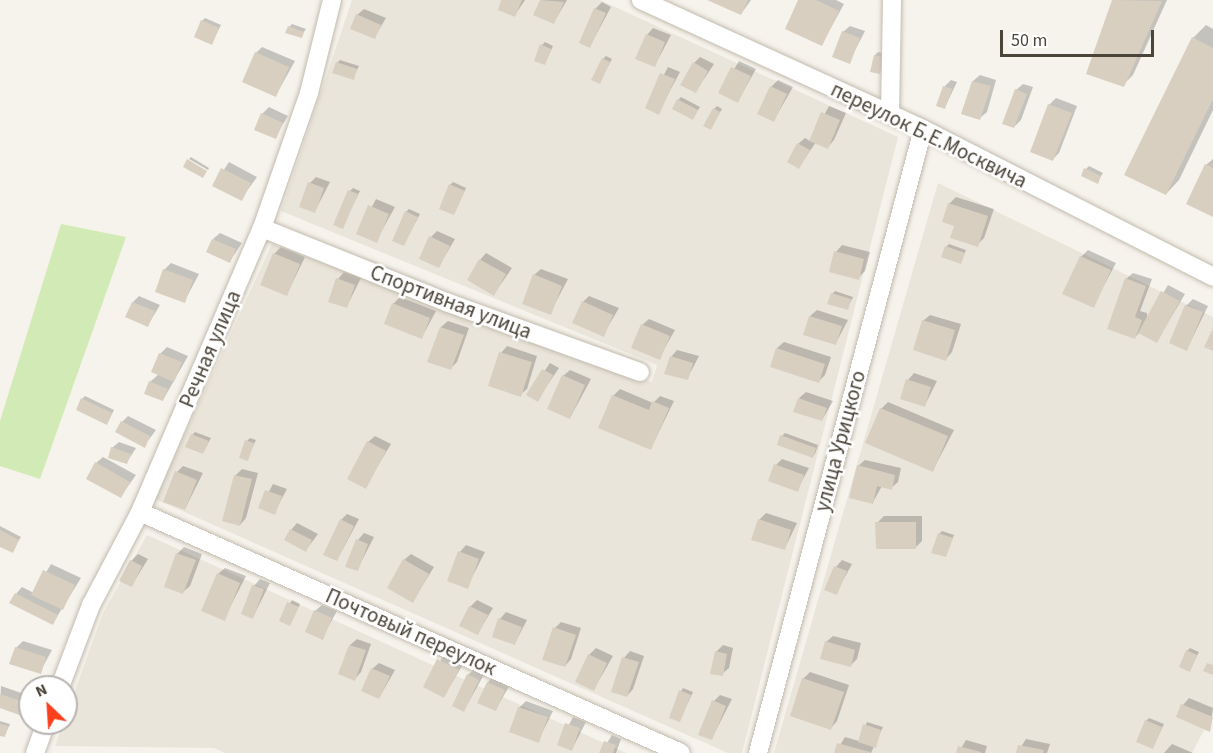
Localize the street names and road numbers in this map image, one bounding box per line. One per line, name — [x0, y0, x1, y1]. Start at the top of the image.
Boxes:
street label: переулок Б.Е.Москвича — [827, 77, 1031, 193]
street label: Спортивная улица — [367, 260, 535, 344]
street label: Речная улица — [174, 287, 246, 411]
street label: улица Урицкого — [809, 368, 871, 514]
street label: Почтовый переулок — [322, 583, 500, 681]

